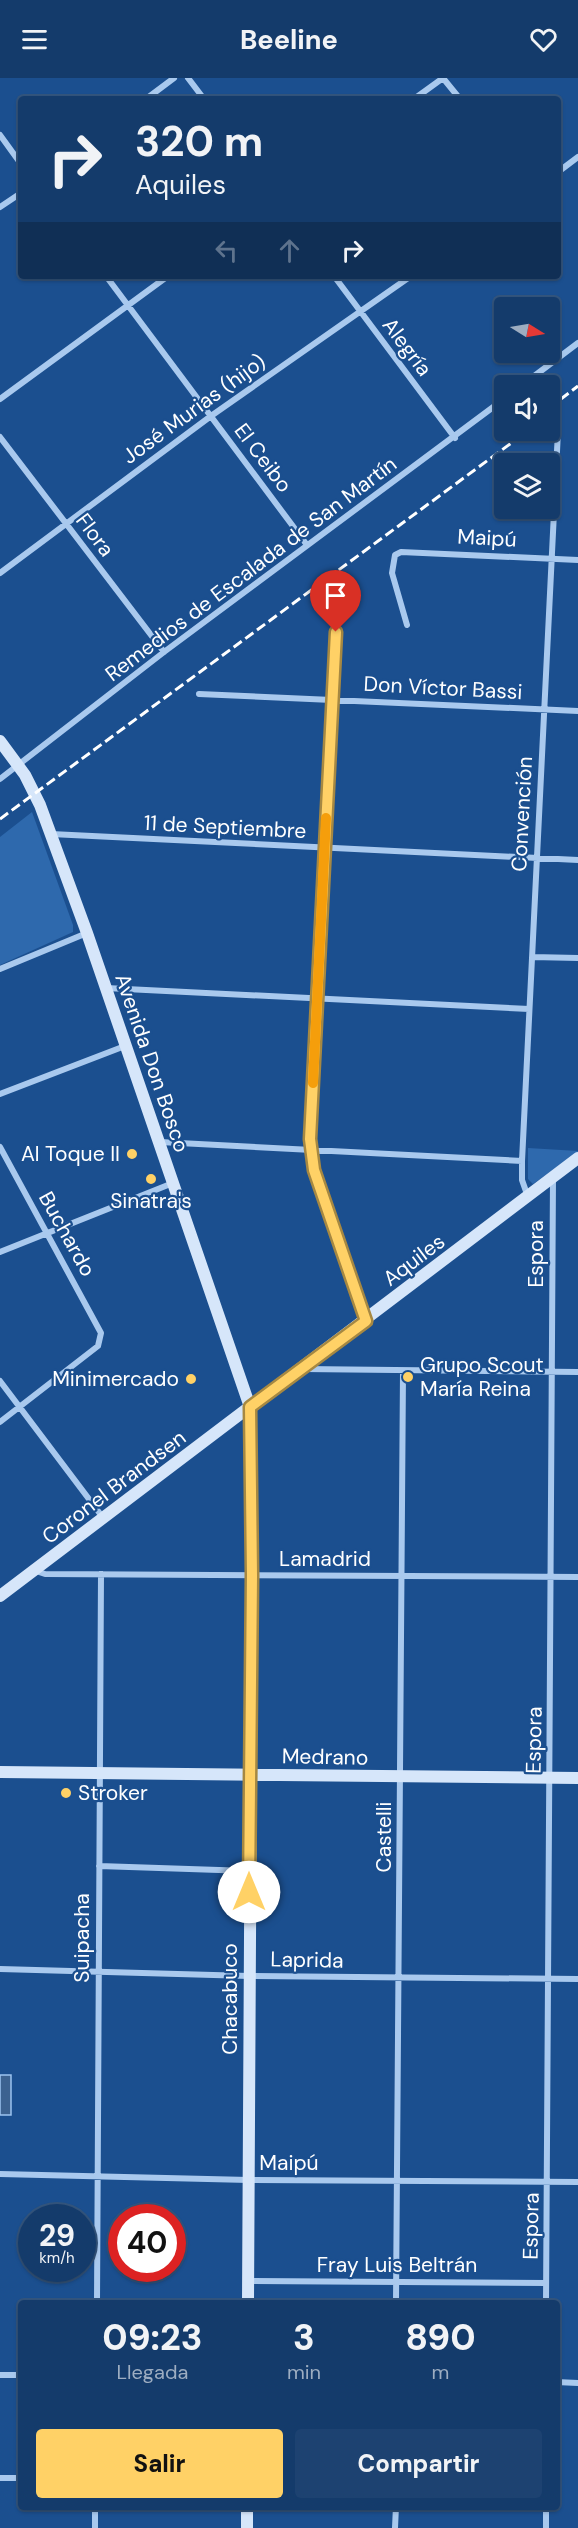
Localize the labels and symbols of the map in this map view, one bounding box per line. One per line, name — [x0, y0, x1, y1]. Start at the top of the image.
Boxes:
north arrow — [494, 297, 560, 363]
street label: Alegría — [376, 312, 438, 382]
street label: José Murias (hijo) — [117, 348, 271, 470]
street label: El Ceibo — [228, 418, 298, 498]
street label: Remedios de Escalada de San Martín — [100, 450, 402, 688]
street label: Flora — [70, 508, 120, 562]
street label: Maipú — [457, 522, 517, 554]
pin — [310, 570, 361, 632]
street label: Don Víctor Bassi — [363, 670, 523, 706]
street label: Convención — [505, 756, 539, 872]
street label: 11 de Septiembre — [143, 809, 307, 845]
street label: Avenida Don Bosco — [108, 970, 196, 1156]
place label: Al Toque II — [21, 1140, 120, 1168]
marker: Al Toque II — [125, 1147, 139, 1161]
marker: Sinatra's — [144, 1172, 158, 1186]
street label: Buchardo — [32, 1186, 102, 1282]
place label: Sinatra's — [110, 1187, 192, 1215]
street label: Espora — [522, 1220, 550, 1288]
street label: Aquiles — [377, 1228, 451, 1292]
place label: Grupo Scout María Reina — [420, 1351, 544, 1403]
place label: Minimercado — [52, 1365, 179, 1393]
marker: Grupo Scout María Reina — [401, 1370, 415, 1384]
marker: Minimercado — [184, 1372, 198, 1386]
street label: Coronel Brandsen — [36, 1424, 192, 1550]
street label: Lamadrid — [279, 1545, 371, 1573]
street label: Espora — [519, 1706, 549, 1774]
street label: Medrano — [282, 1742, 368, 1772]
place label: Stroker — [78, 1779, 148, 1807]
marker: Stroker — [59, 1786, 73, 1800]
street label: Castelli — [370, 1802, 398, 1872]
position arrow — [217, 1860, 281, 1924]
street label: Suipacha — [68, 1893, 96, 1983]
street label: Chacabuco — [216, 1943, 244, 2055]
street label: Laprida — [270, 1945, 344, 1975]
street label: Maipú — [259, 2149, 319, 2177]
street label: Espora — [516, 2192, 546, 2260]
speed limit sign: 40 — [108, 2204, 186, 2282]
street label: Fray Luis Beltrán — [317, 2251, 477, 2279]

